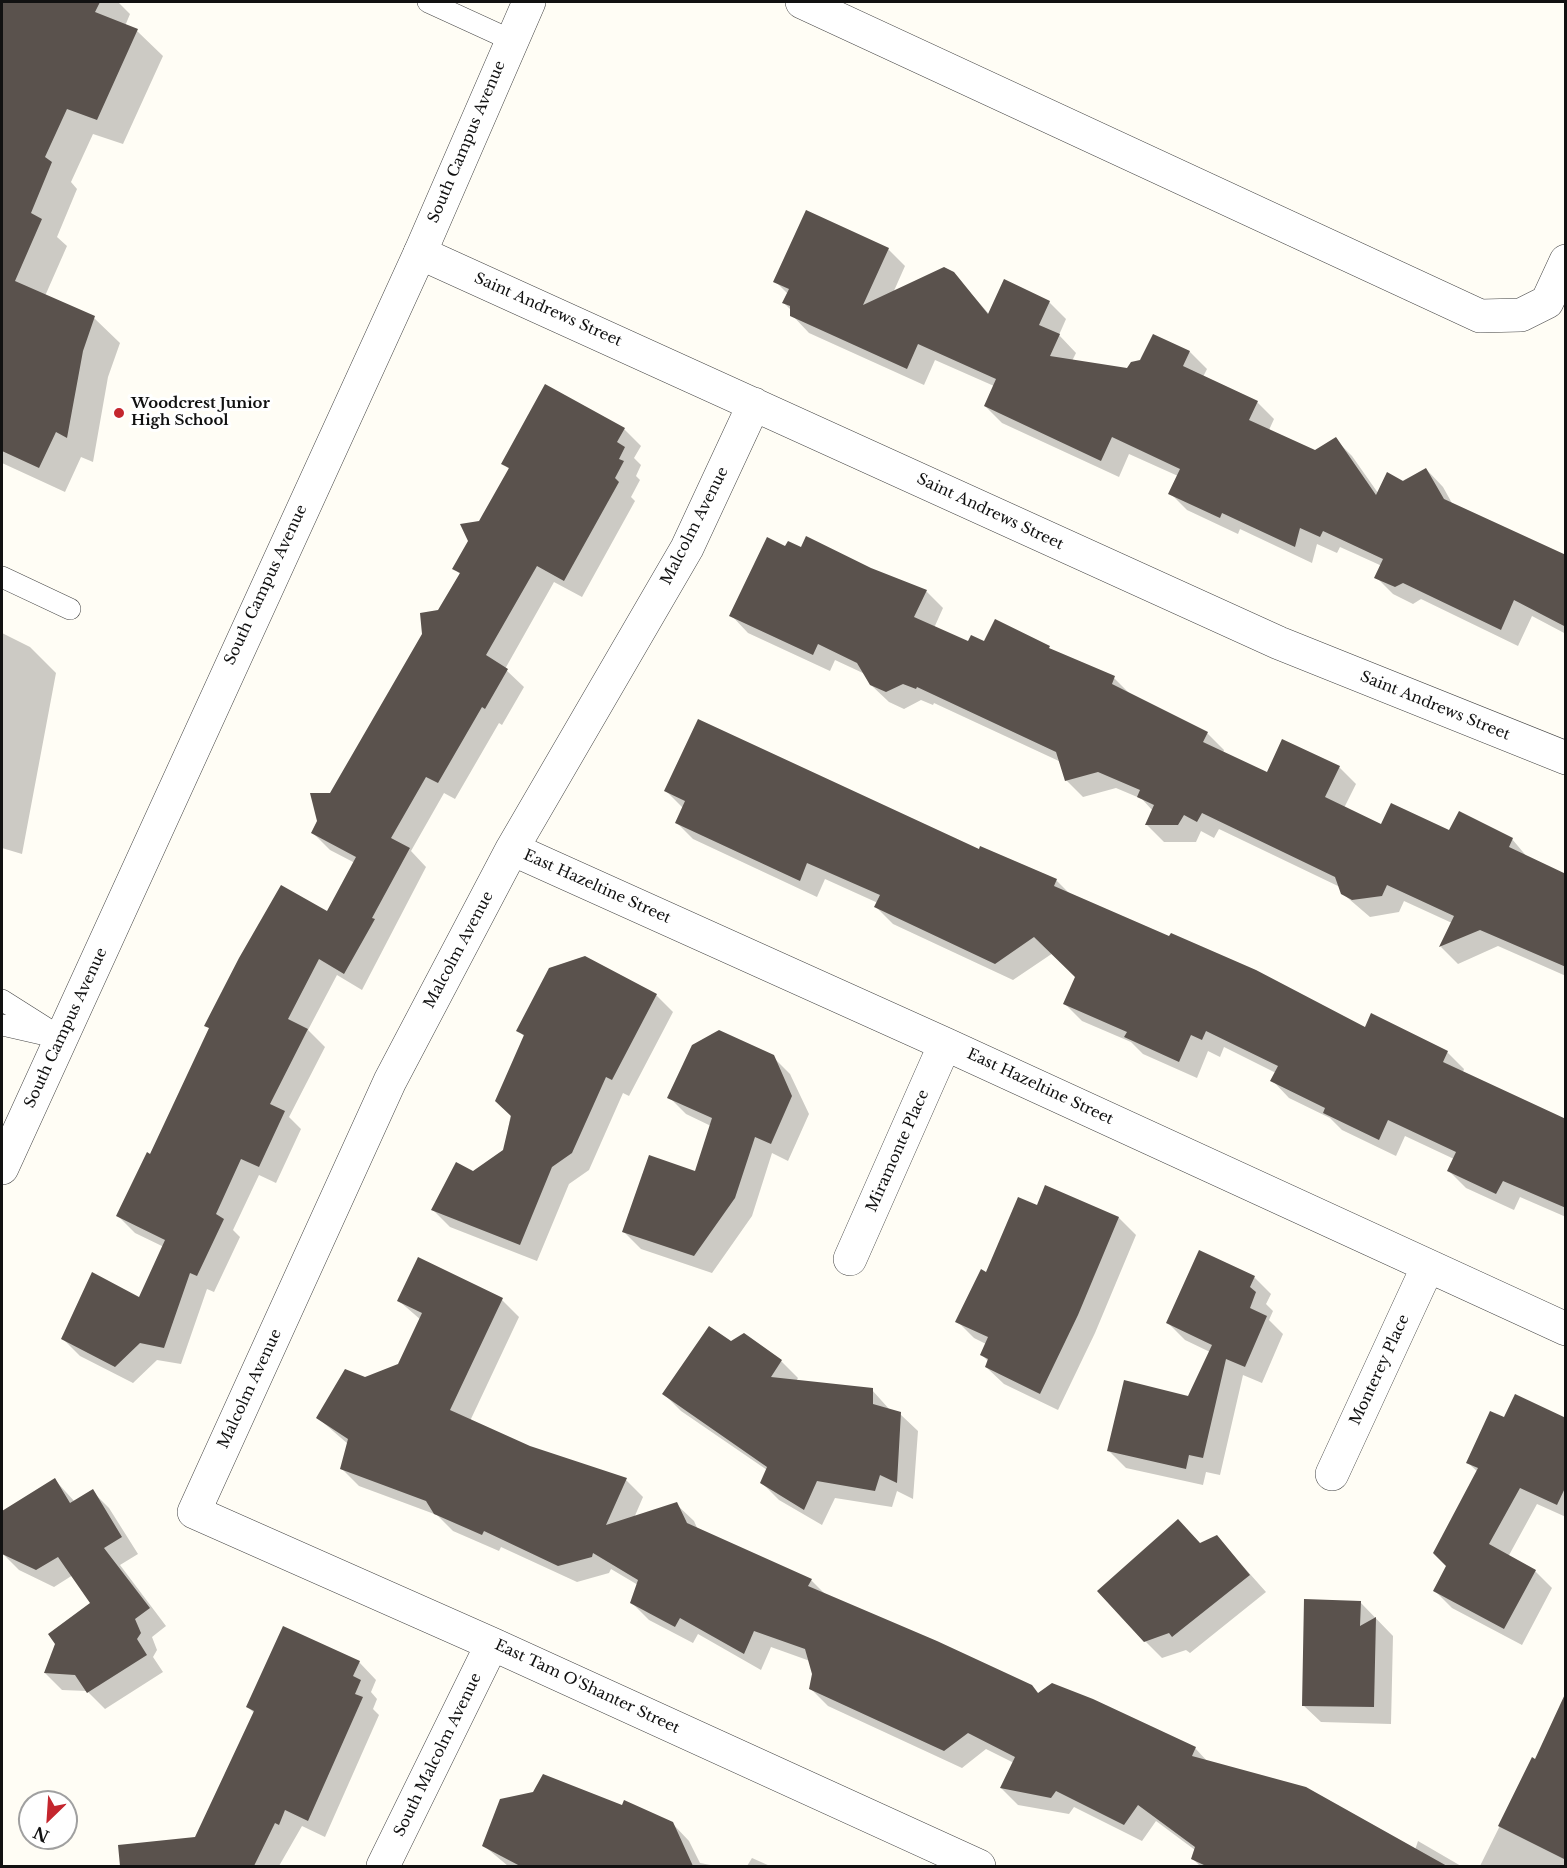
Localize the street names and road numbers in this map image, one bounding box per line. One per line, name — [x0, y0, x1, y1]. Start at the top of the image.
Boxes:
street label: South Campus Avenue — [425, 58, 509, 226]
street label: Saint Andrews Street — [471, 269, 625, 351]
street label: Malcolm Avenue — [658, 464, 732, 588]
street label: Saint Andrews Street — [914, 470, 1066, 554]
street label: South Campus Avenue — [221, 502, 311, 668]
street label: Saint Andrews Street — [1358, 668, 1512, 744]
street label: East Hazeltine Street — [521, 846, 673, 928]
street label: Malcolm Avenue — [421, 888, 497, 1012]
street label: South Campus Avenue — [21, 945, 111, 1111]
street label: East Hazeltine Street — [964, 1045, 1116, 1129]
street label: Miramonte Place — [863, 1087, 933, 1215]
street label: Monterey Place — [1347, 1312, 1413, 1428]
street label: Malcolm Avenue — [214, 1326, 286, 1452]
street label: East Tam O'Shanter Street — [492, 1636, 682, 1738]
street label: South Malcolm Avenue — [391, 1670, 485, 1840]

